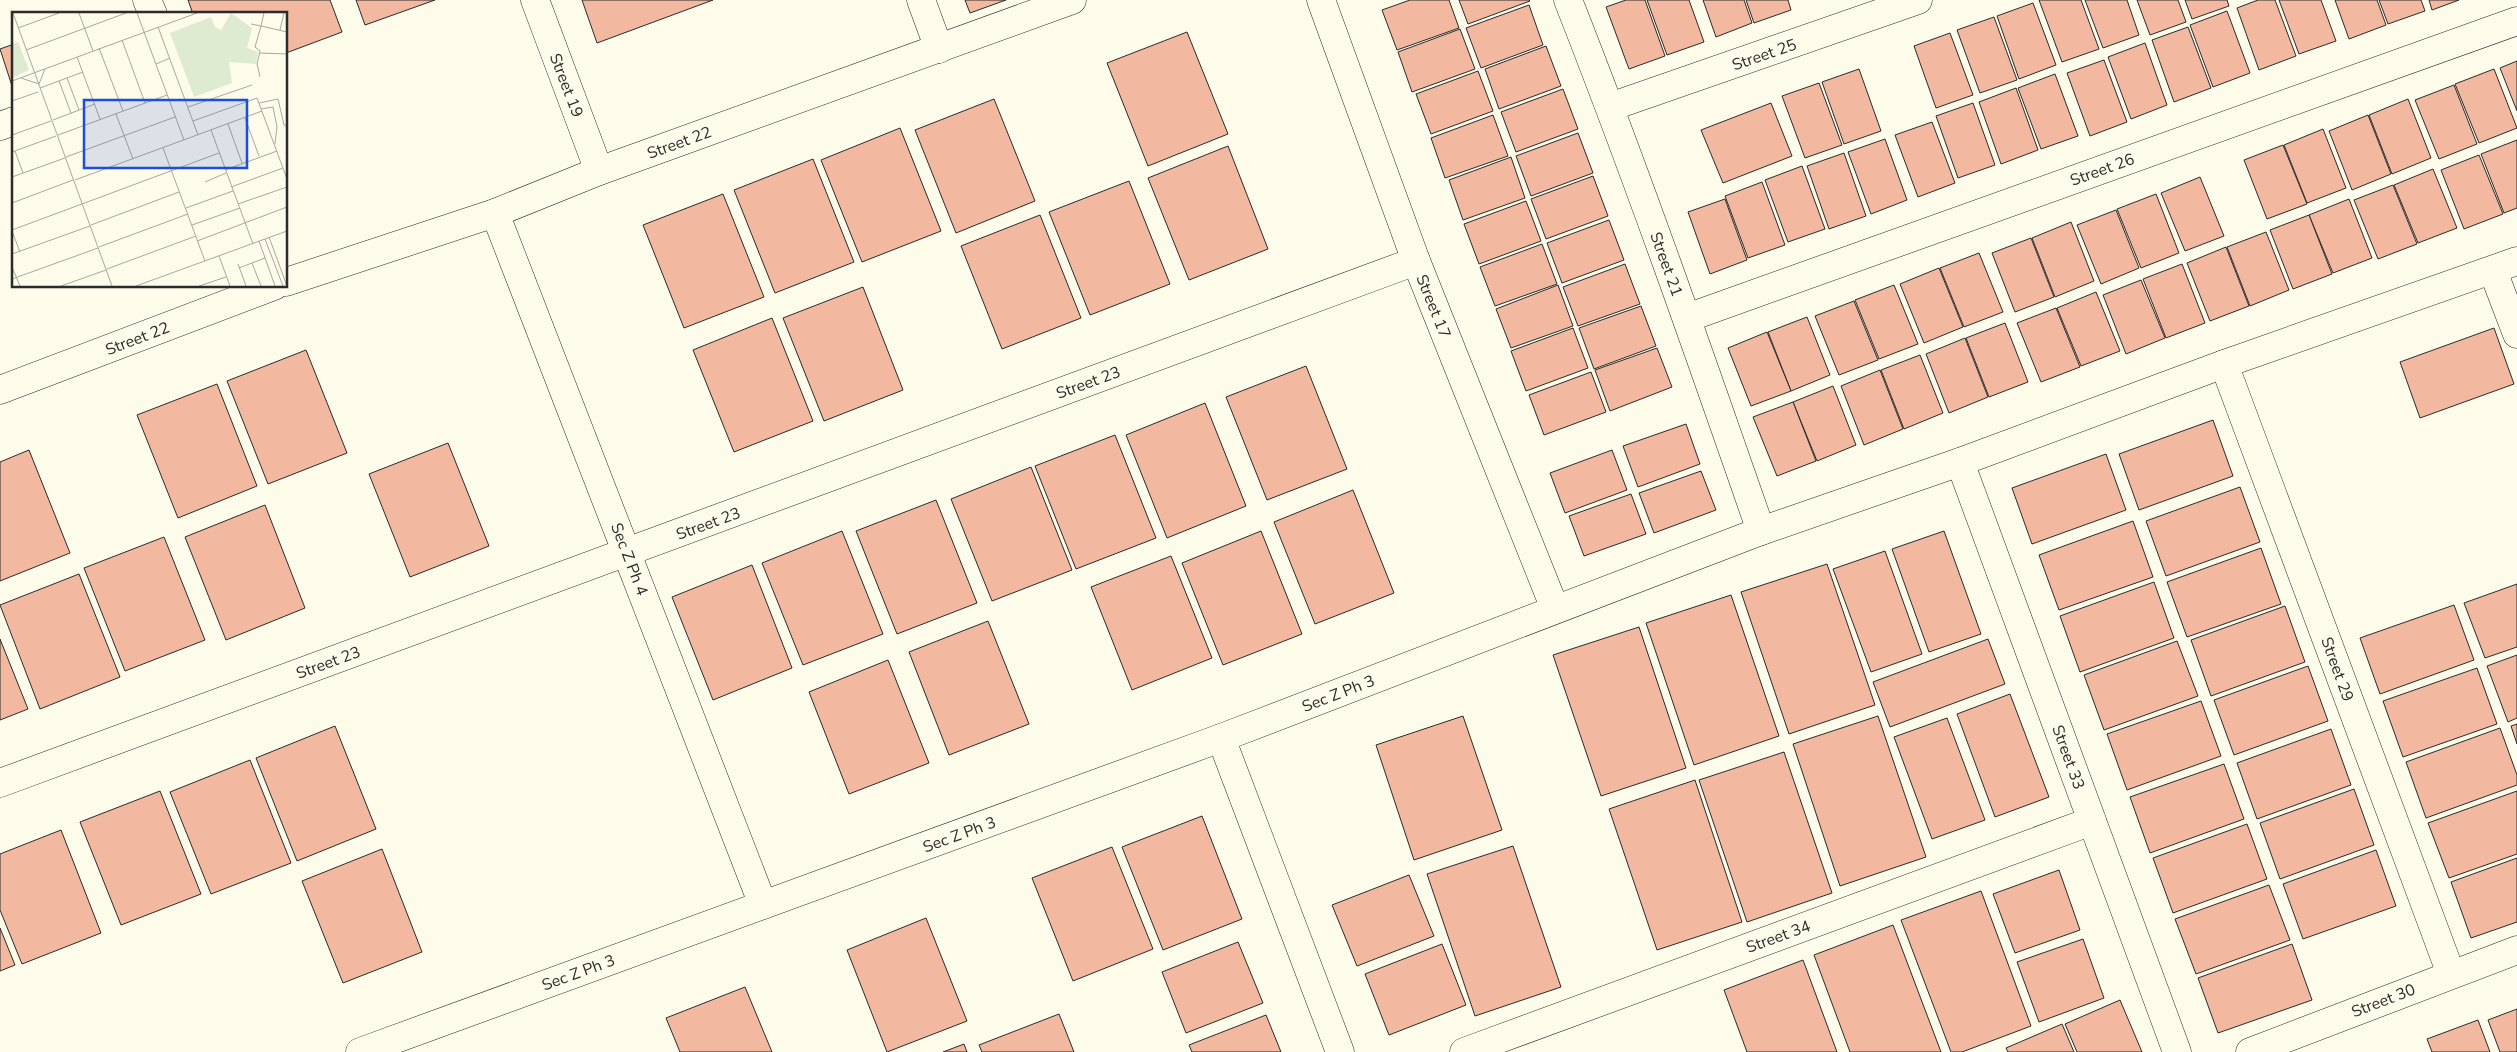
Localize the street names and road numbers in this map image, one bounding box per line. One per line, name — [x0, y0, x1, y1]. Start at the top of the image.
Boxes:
street label: Street 25 — [1729, 34, 1800, 76]
street label: Street 19 — [544, 50, 588, 121]
street label: Street 22 — [644, 121, 715, 165]
street label: Street 26 — [2067, 148, 2138, 192]
street label: Street 21 — [1644, 229, 1688, 300]
street label: Street 17 — [1410, 271, 1456, 342]
street label: Street 22 — [102, 317, 173, 361]
street label: Street 23 — [1053, 361, 1124, 405]
street label: Street 23 — [673, 502, 744, 546]
street label: Sec Z Ph 4 — [605, 520, 653, 599]
street label: Street 29 — [2315, 634, 2359, 705]
street label: Street 23 — [293, 641, 364, 685]
street label: Sec Z Ph 3 — [1299, 670, 1378, 718]
street label: Street 33 — [2046, 722, 2090, 793]
street label: Sec Z Ph 3 — [920, 812, 999, 858]
street label: Street 34 — [1743, 915, 1814, 959]
street label: Sec Z Ph 3 — [539, 950, 618, 996]
street label: Street 30 — [2348, 979, 2419, 1023]

